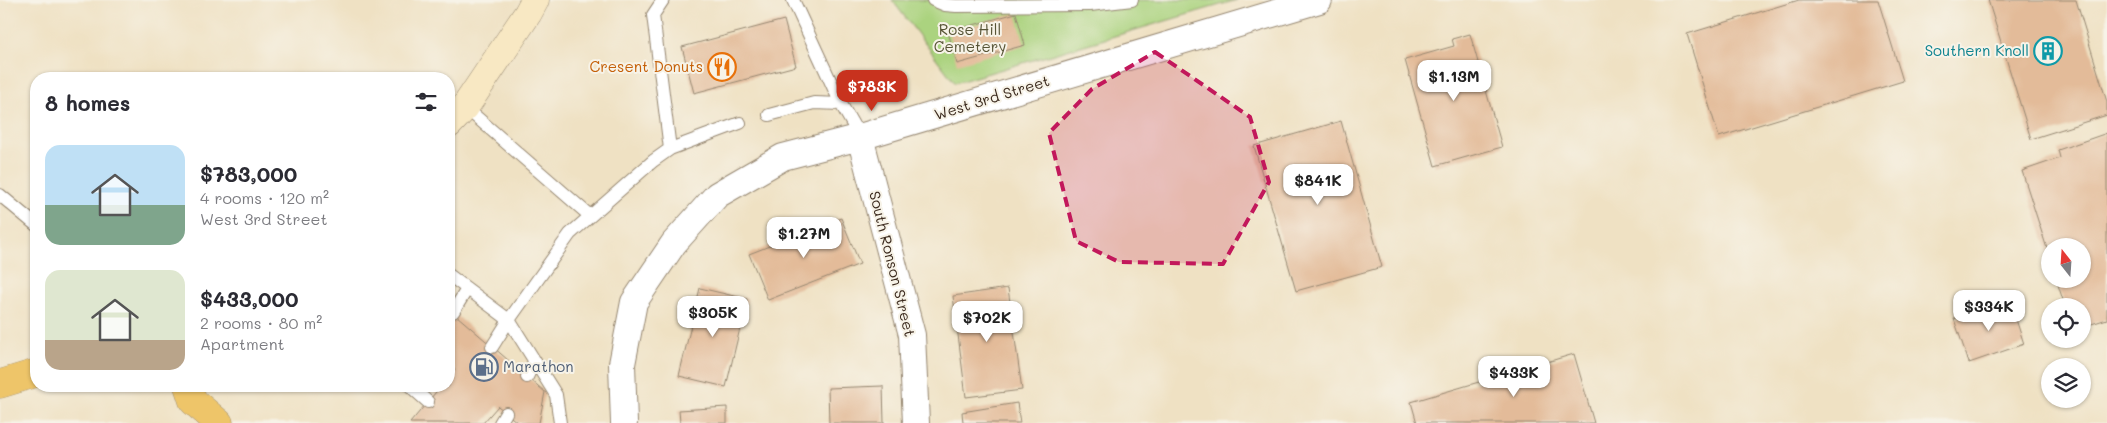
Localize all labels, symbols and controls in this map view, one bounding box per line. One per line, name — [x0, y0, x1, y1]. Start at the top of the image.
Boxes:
park label: Rose Hill Cemetery — [934, 19, 1006, 56]
building icon: Southern Knoll — [2033, 36, 2063, 66]
place label: Southern Knoll — [1925, 40, 2029, 60]
restaurant icon: Cresent Donuts — [707, 52, 737, 82]
place label: Cresent Donuts — [590, 56, 703, 76]
pin: $1.13M — [1413, 59, 1495, 102]
text: $1.13M — [1428, 65, 1480, 86]
pin: $783K — [837, 70, 907, 112]
street label: West 3rd Street — [932, 70, 1052, 124]
text: $783K — [848, 75, 896, 96]
icon: filters — [412, 88, 440, 116]
text: 8 homes — [45, 89, 130, 116]
text: $783,000 — [200, 160, 297, 187]
pin: $841K — [1283, 164, 1353, 206]
icon: home — [85, 165, 145, 225]
text: $841K — [1294, 169, 1342, 190]
text: 4 rooms · 120 m² — [200, 187, 329, 208]
street label: South Ronson Street — [865, 189, 921, 339]
text: West 3rd Street — [200, 208, 328, 229]
pin: $1.27M — [763, 216, 845, 259]
text: $1.27M — [778, 222, 830, 243]
north arrow — [2041, 238, 2091, 288]
map controls — [2041, 238, 2091, 408]
text: $433,000 — [200, 285, 298, 312]
icon: home — [85, 290, 145, 350]
pin: $334K — [1954, 290, 2024, 332]
text: $334K — [1964, 295, 2014, 316]
pin: $305K — [678, 296, 748, 338]
button: locate — [2041, 298, 2091, 348]
pin: $702K — [952, 300, 1022, 343]
text: $305K — [688, 301, 738, 322]
text: $702K — [963, 306, 1011, 327]
text: 2 rooms · 80 m² — [200, 312, 322, 333]
text: Apartment — [200, 333, 285, 354]
fuel station icon: Marathon — [469, 352, 499, 382]
place label: Marathon — [503, 356, 573, 376]
pin: $433K — [1479, 356, 1549, 398]
button: layers — [2041, 358, 2091, 408]
text: $433K — [1489, 361, 1539, 382]

